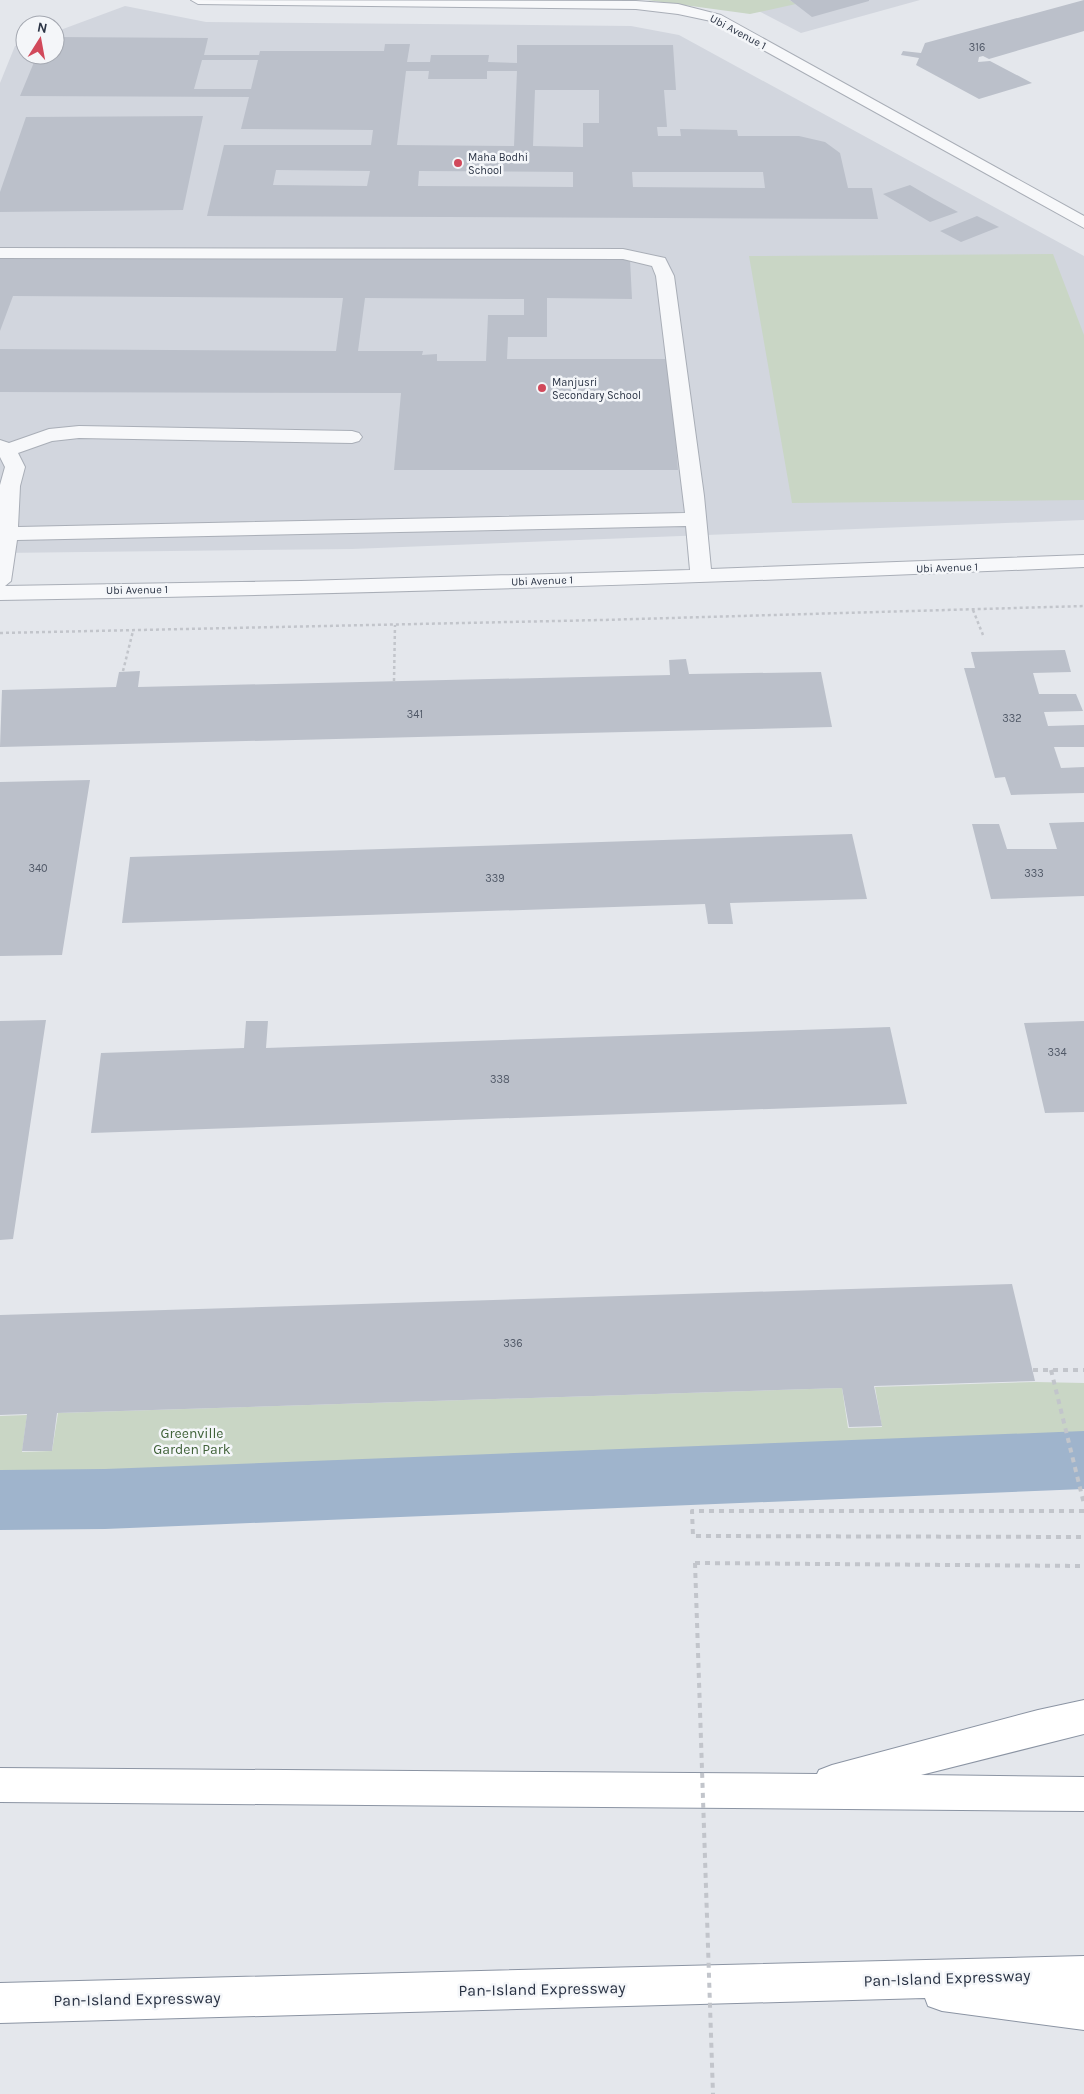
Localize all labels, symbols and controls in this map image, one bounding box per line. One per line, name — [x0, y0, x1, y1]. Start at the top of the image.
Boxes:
street label: Ubi Avenue 1 — [708, 12, 768, 52]
north arrow — [15, 15, 65, 65]
text: N — [36, 18, 49, 37]
house number: 316 — [969, 41, 985, 54]
place label: Maha Bodhi School — [468, 151, 528, 177]
marker: Maha Bodhi School — [452, 157, 464, 169]
place label: Manjusri Secondary School — [552, 376, 641, 402]
marker: Manjusri Secondary School — [536, 382, 548, 394]
street label: Ubi Avenue 1 — [916, 560, 978, 576]
street label: Ubi Avenue 1 — [511, 573, 573, 589]
street label: Ubi Avenue 1 — [106, 583, 168, 597]
house number: 341 — [407, 708, 423, 721]
house number: 332 — [1002, 712, 1022, 725]
house number: 340 — [28, 862, 48, 875]
house number: 333 — [1024, 867, 1044, 880]
house number: 339 — [485, 872, 505, 885]
house number: 334 — [1047, 1046, 1067, 1059]
house number: 338 — [490, 1073, 510, 1086]
house number: 336 — [503, 1337, 523, 1350]
park label: Greenville Garden Park — [153, 1425, 231, 1458]
street label: Pan-Island Expressway — [863, 1966, 1031, 1990]
street label: Pan-Island Expressway — [458, 1978, 626, 2000]
street label: Pan-Island Expressway — [53, 1988, 221, 2010]

